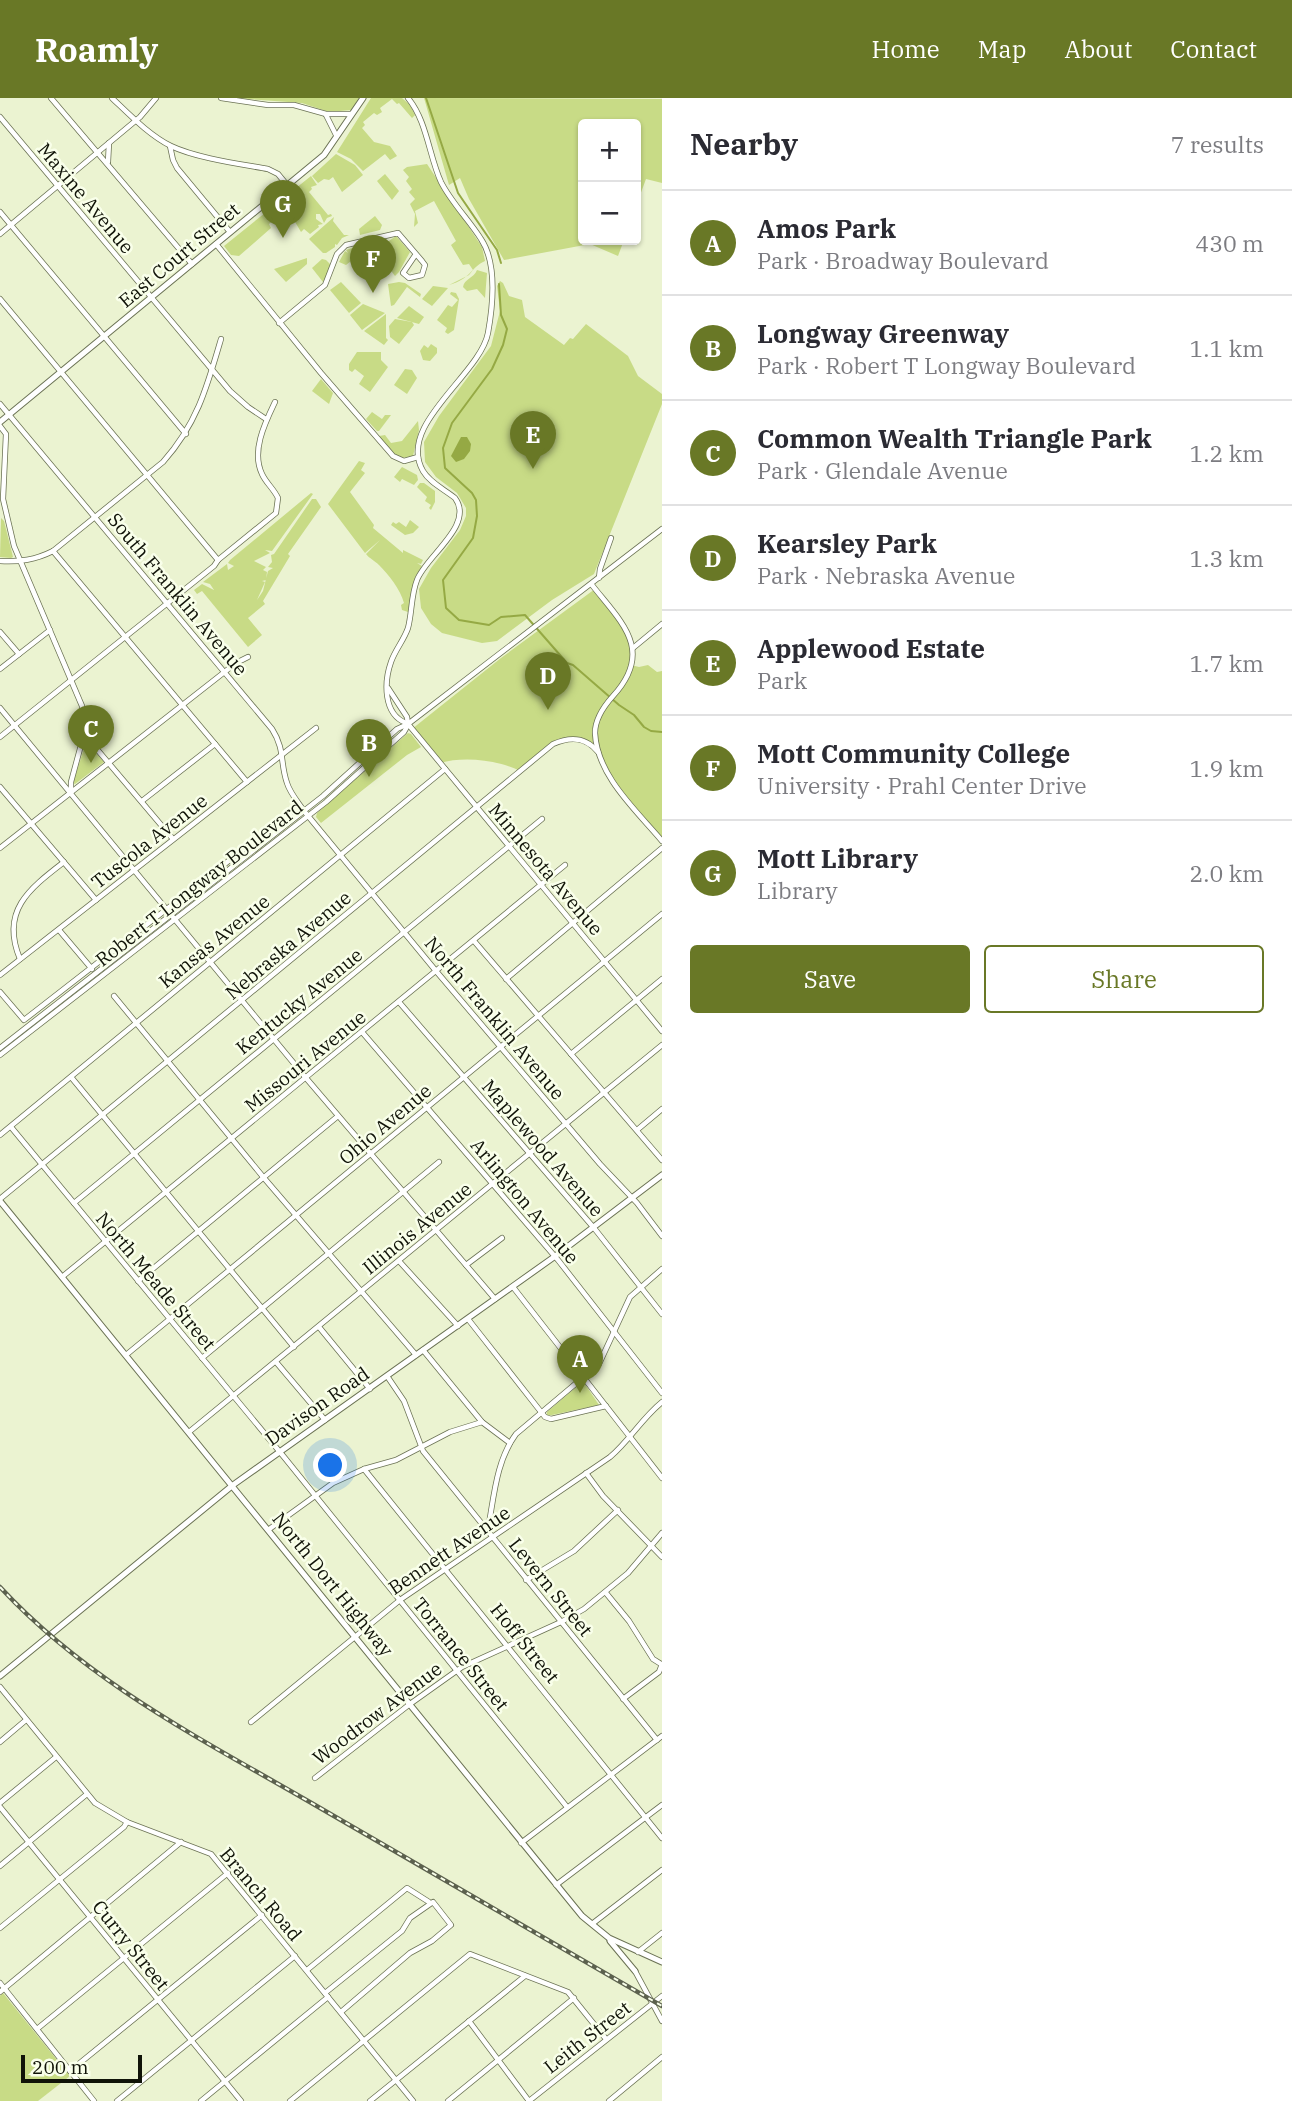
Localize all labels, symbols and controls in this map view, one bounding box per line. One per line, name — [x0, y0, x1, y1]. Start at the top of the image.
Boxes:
text: Roamly — [35, 28, 158, 71]
text: Home — [872, 33, 940, 65]
text: Map — [978, 33, 1026, 65]
text: About — [1064, 33, 1132, 65]
text: Contact — [1170, 33, 1257, 65]
map controls — [578, 119, 641, 245]
button: + — [578, 119, 641, 182]
text: Nearby — [690, 124, 798, 163]
text: 7 results — [1171, 129, 1264, 159]
street label: Maxine Avenue — [33, 138, 139, 258]
pin: G — [260, 180, 306, 238]
button: − — [578, 182, 641, 245]
street label: East Court Street — [114, 197, 245, 313]
text: Amos Park — [757, 211, 896, 245]
text: A — [705, 228, 721, 258]
text: 430 m — [1195, 228, 1264, 258]
pin: F — [350, 235, 396, 293]
text: Park · Broadway Boulevard — [757, 245, 1049, 275]
text: Longway Greenway — [757, 316, 1009, 350]
text: B — [705, 333, 721, 363]
text: 1.1 km — [1190, 333, 1264, 363]
text: Park · Robert T Longway Boulevard — [757, 350, 1136, 380]
pin: E — [510, 411, 556, 469]
text: Common Wealth Triangle Park — [757, 421, 1152, 455]
text: C — [705, 438, 721, 468]
text: 1.2 km — [1190, 438, 1264, 468]
text: Park · Glendale Avenue — [757, 455, 1008, 485]
street label: South Franklin Avenue — [103, 508, 253, 680]
text: Kearsley Park — [757, 526, 937, 560]
text: D — [704, 543, 722, 573]
text: 1.3 km — [1190, 543, 1264, 573]
text: Park · Nebraska Avenue — [757, 560, 1015, 590]
text: Applewood Estate — [757, 631, 985, 665]
text: E — [705, 648, 721, 678]
text: 1.7 km — [1190, 648, 1264, 678]
pin: D — [525, 652, 571, 710]
text: Park — [757, 665, 807, 695]
pin: C — [68, 705, 114, 763]
pin: B — [346, 719, 392, 777]
text: Mott Community College — [757, 736, 1070, 770]
text: F — [706, 753, 720, 783]
text: 1.9 km — [1190, 753, 1264, 783]
text: University · Prahl Center Drive — [757, 770, 1087, 800]
street label: Tuscola Avenue — [86, 788, 212, 894]
street label: Robert T Longway Boulevard — [90, 795, 308, 971]
street label: Minnesota Avenue — [484, 798, 608, 940]
text: Mott Library — [757, 841, 918, 875]
text: G — [704, 858, 722, 888]
text: 2.0 km — [1190, 858, 1264, 888]
text: Library — [757, 875, 838, 905]
street label: Nebraska Avenue — [220, 885, 356, 1005]
street label: Kansas Avenue — [154, 889, 274, 993]
street label: North Franklin Avenue — [420, 932, 570, 1104]
street label: Kentucky Avenue — [231, 943, 367, 1059]
button: Save — [690, 945, 970, 1013]
button: Share — [984, 945, 1264, 1013]
street label: Missouri Avenue — [240, 1005, 370, 1117]
street label: Maplewood Avenue — [477, 1075, 609, 1221]
street label: Ohio Avenue — [334, 1078, 436, 1170]
street label: Arlington Avenue — [466, 1133, 584, 1269]
street label: Illinois Avenue — [358, 1177, 476, 1279]
street label: North Meade Street — [91, 1207, 221, 1356]
pin: A — [557, 1335, 603, 1393]
street label: Davison Road — [260, 1361, 374, 1451]
your location — [313, 1448, 347, 1482]
street label: Bennett Avenue — [384, 1500, 514, 1600]
street label: North Dort Highway — [267, 1507, 399, 1662]
street label: Levern Street — [504, 1533, 598, 1641]
street label: Torrance Street — [408, 1592, 514, 1716]
street label: Hoff Street — [485, 1598, 565, 1688]
street label: Woodrow Avenue — [308, 1657, 446, 1769]
street label: Branch Road — [215, 1842, 307, 1946]
street label: Curry Street — [87, 1895, 175, 1995]
street label: Leith Street — [539, 1995, 636, 2078]
scale bar — [21, 2052, 142, 2084]
text: 200 m — [32, 2055, 89, 2079]

